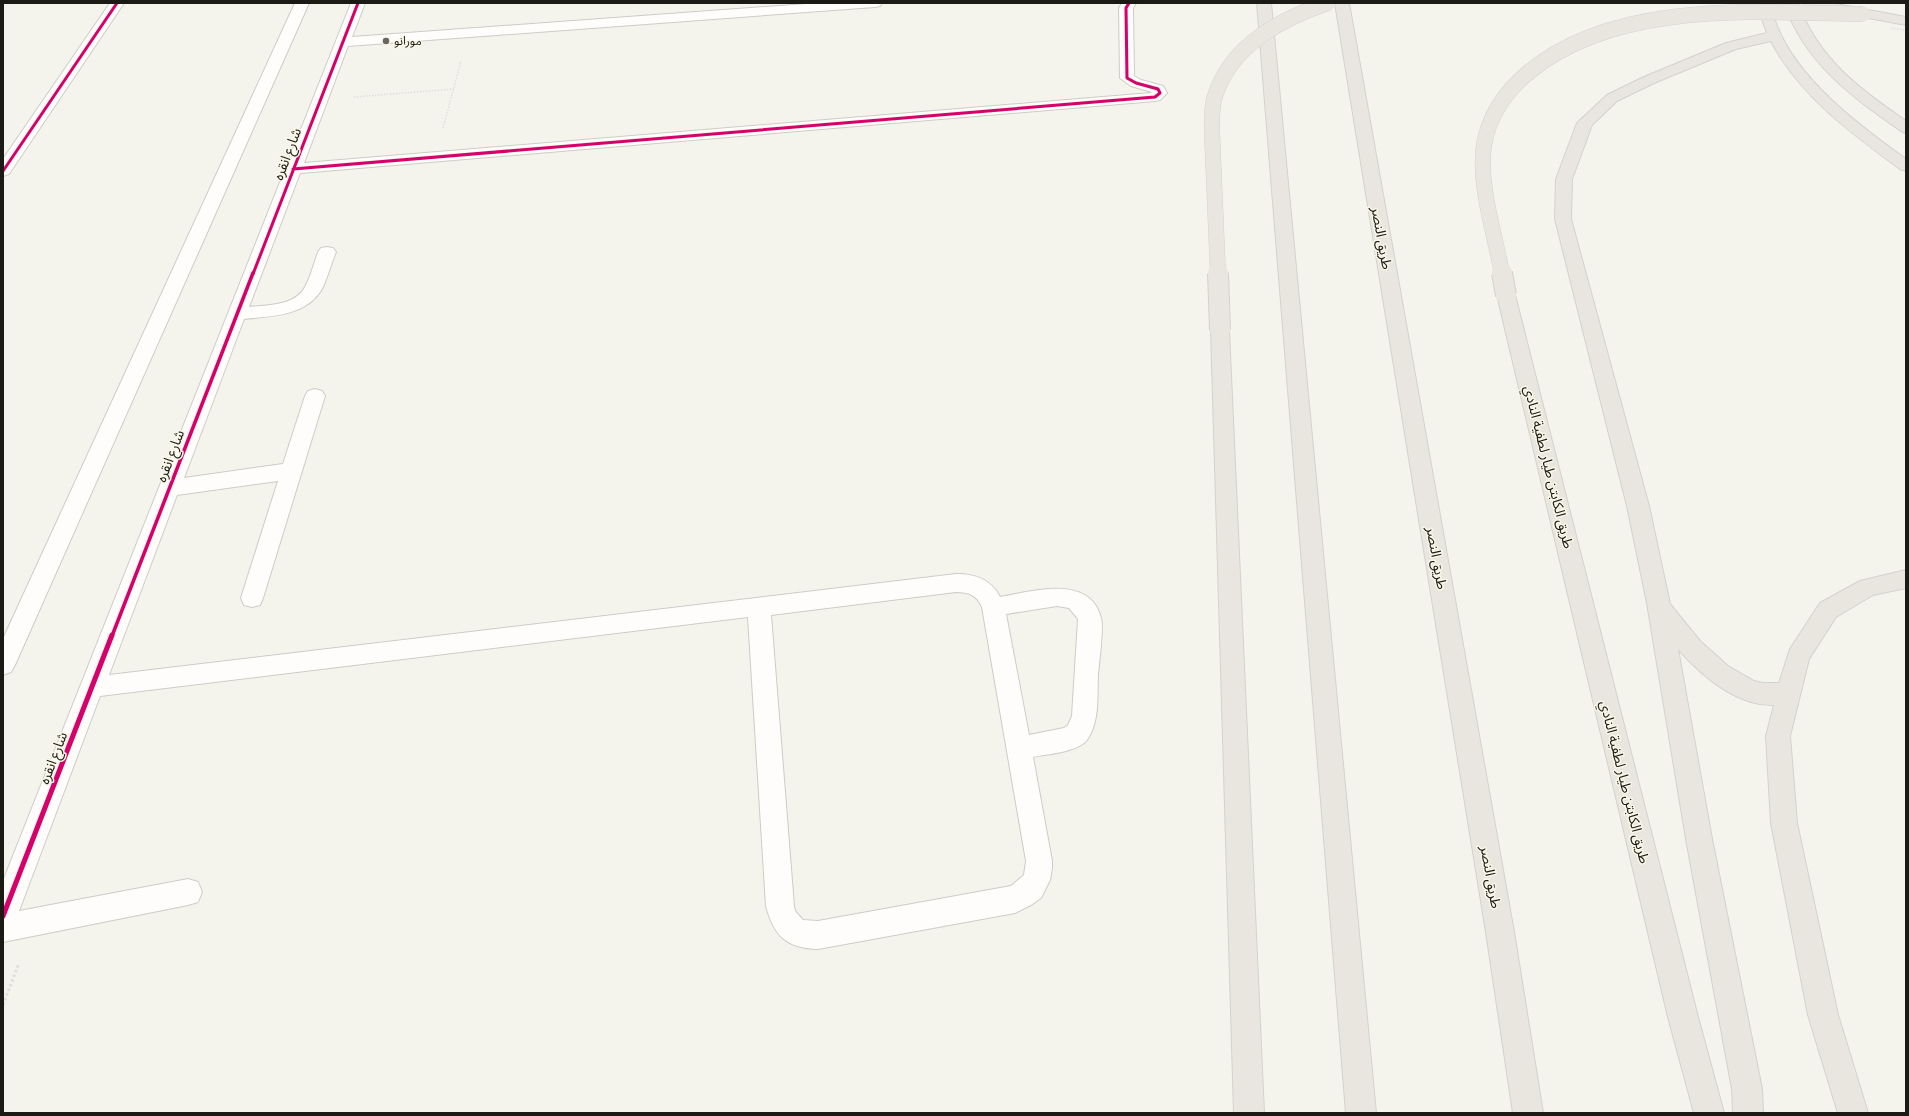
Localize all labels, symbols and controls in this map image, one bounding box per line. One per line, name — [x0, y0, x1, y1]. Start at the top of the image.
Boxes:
place label: مورانو — [394, 34, 422, 48]
marker: مورانو — [381, 36, 391, 46]
street label: شارع انقره — [270, 126, 307, 183]
street label: طريق النصر — [1366, 204, 1395, 271]
street label: طريق الكابتن طيار لطفية النادي — [1518, 384, 1577, 551]
street label: شارع انقره — [153, 428, 190, 485]
street label: طريق النصر — [1421, 524, 1450, 591]
street label: طريق الكابتن طيار لطفية النادي — [1594, 699, 1653, 866]
street label: شارع انقره — [36, 730, 73, 787]
street label: طريق النصر — [1475, 843, 1504, 910]

